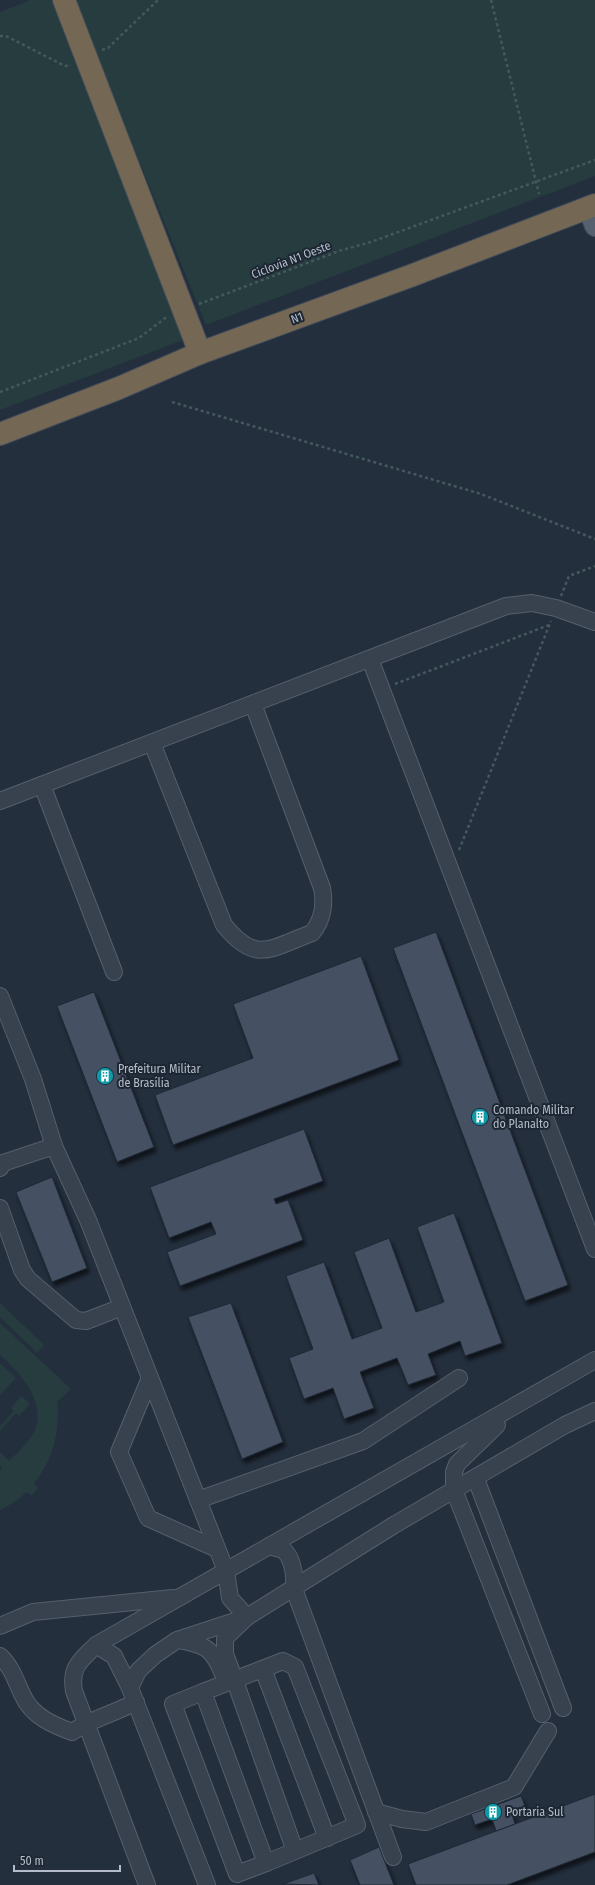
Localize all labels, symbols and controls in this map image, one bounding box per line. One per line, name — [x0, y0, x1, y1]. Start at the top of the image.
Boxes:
street label: Ciclovia N1 Oeste — [249, 238, 333, 282]
street label: N1 — [289, 309, 305, 327]
place label: Prefeitura Militar de Brasília — [118, 1062, 202, 1090]
building icon: Prefeitura Militar de Brasília — [95, 1066, 115, 1086]
place label: Comando Militar do Planalto — [493, 1103, 575, 1131]
building icon: Comando Militar do Planalto — [470, 1107, 490, 1127]
building icon: Portaria Sul — [483, 1802, 503, 1822]
place label: Portaria Sul — [506, 1805, 563, 1819]
scale bar — [14, 1847, 120, 1873]
text: 50 m — [20, 1854, 44, 1868]

